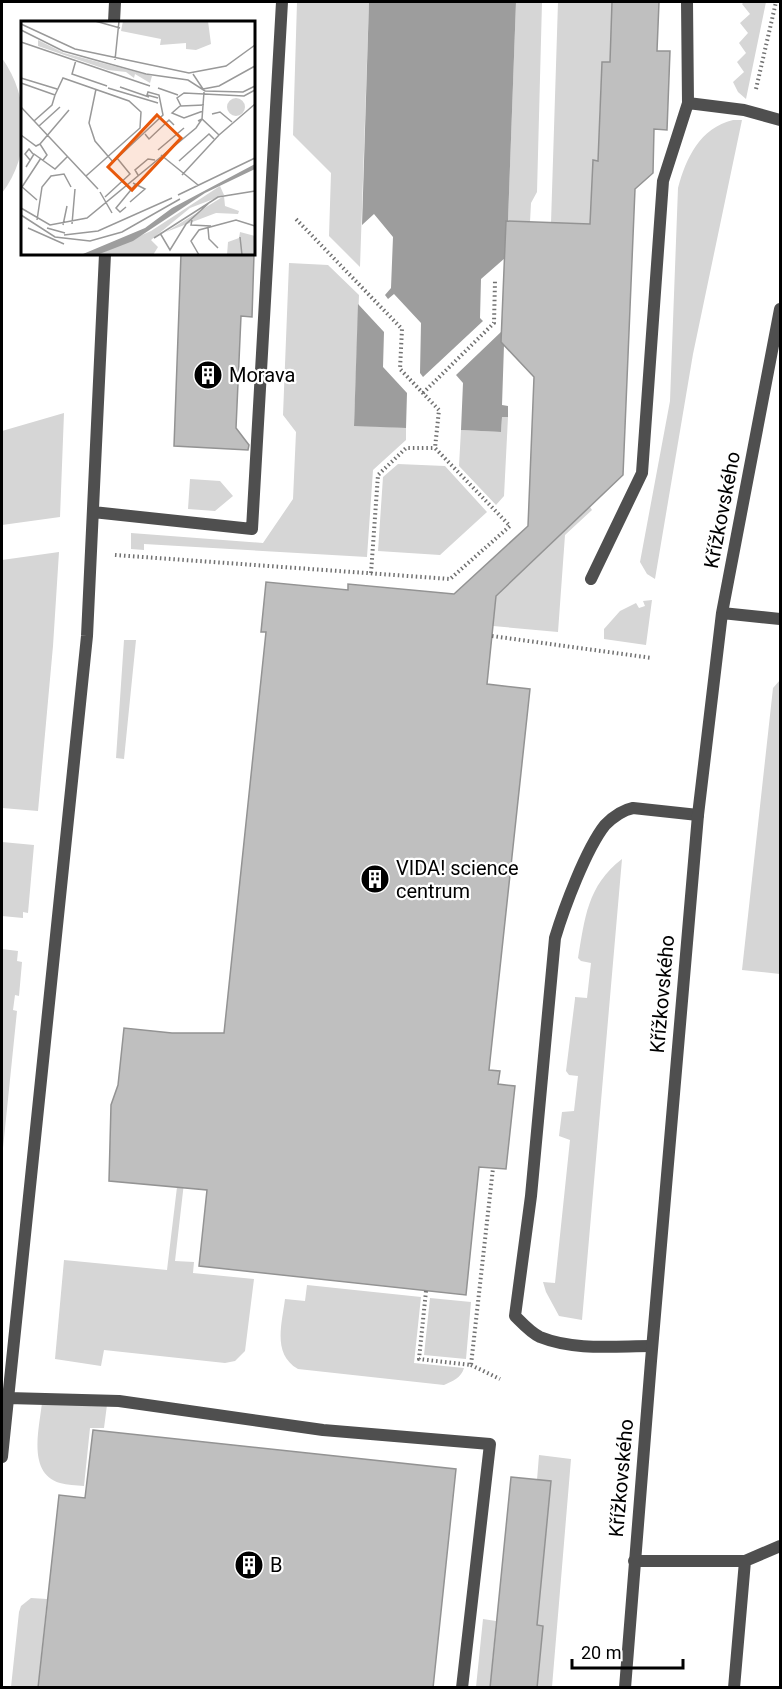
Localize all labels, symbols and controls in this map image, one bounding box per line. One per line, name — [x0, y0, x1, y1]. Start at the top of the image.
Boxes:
inset map — [21, 21, 255, 255]
building icon: Morava — [192, 359, 224, 391]
place label: Morava — [229, 363, 295, 387]
street label: Křížkovského — [699, 450, 745, 570]
place label: VIDA! science centrum — [396, 856, 519, 903]
building icon: VIDA! science centrum — [359, 863, 391, 895]
street label: Křížkovského — [645, 934, 679, 1054]
street label: Křížkovského — [604, 1418, 638, 1538]
building icon: B — [233, 1549, 265, 1581]
place label: B — [270, 1553, 282, 1577]
scale bar — [572, 1632, 683, 1670]
text: 20 m — [581, 1642, 621, 1663]

